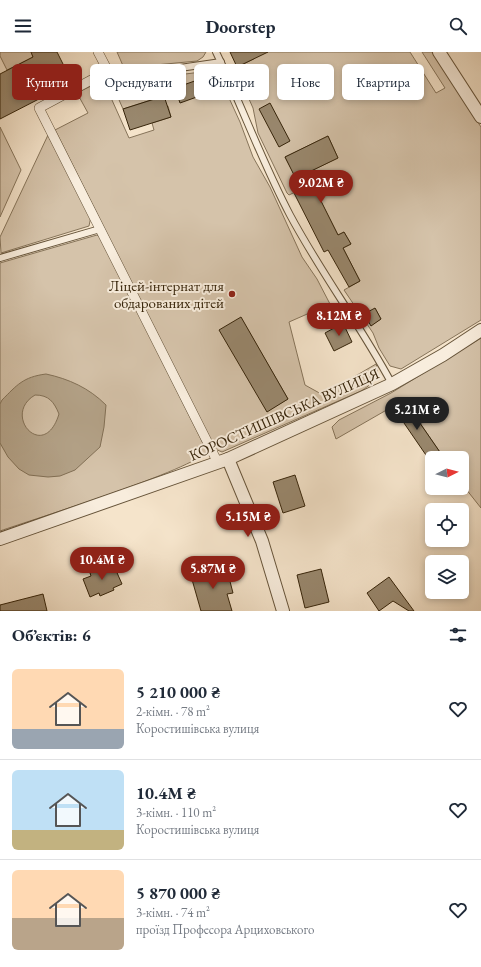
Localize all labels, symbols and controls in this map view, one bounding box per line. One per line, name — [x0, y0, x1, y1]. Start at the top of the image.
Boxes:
icon: menu — [12, 15, 34, 37]
text: Doorstep — [205, 15, 276, 38]
icon: search — [447, 15, 469, 37]
chip: Купити — [12, 64, 82, 100]
chip: Орендувати — [90, 64, 186, 100]
chip: Фільтри — [194, 64, 269, 100]
chip: Нове — [277, 64, 334, 100]
chip: Квартира — [342, 64, 424, 100]
pin: 9.02M ₴ — [284, 170, 358, 204]
text: 9.02M ₴ — [298, 174, 344, 191]
place label: Ліцей-інтернат для обдарованих дітей — [109, 276, 224, 312]
marker: Ліцей-інтернат для обдарованих дітей — [227, 289, 237, 299]
pin: 8.12M ₴ — [302, 303, 376, 337]
text: 8.12M ₴ — [316, 307, 362, 324]
street label: КОРОСТИШІВСЬКА ВУЛИЦЯ — [186, 363, 382, 465]
pin: 5.21M ₴ — [380, 397, 454, 431]
text: 5.21M ₴ — [394, 401, 440, 418]
north arrow — [425, 451, 469, 495]
map controls — [425, 451, 469, 599]
button: locate — [425, 503, 469, 547]
pin: 5.15M ₴ — [211, 504, 285, 538]
text: 5.15M ₴ — [225, 508, 271, 525]
pin: 10.4M ₴ — [65, 547, 139, 581]
text: 10.4M ₴ — [79, 551, 125, 568]
button: layers — [425, 555, 469, 599]
pin: 5.87M ₴ — [176, 556, 250, 590]
text: 5.87M ₴ — [190, 560, 236, 577]
text: Об’єктів: 6 — [12, 624, 91, 646]
icon: filters — [447, 624, 469, 646]
text: 5 210 000 ₴ — [136, 681, 220, 703]
icon: home — [44, 685, 92, 733]
icon: heart — [447, 698, 469, 720]
text: 2-кімн. · 78 m² — [136, 703, 210, 720]
text: Коростишівська вулиця — [136, 720, 259, 737]
text: 10.4M ₴ — [136, 782, 196, 804]
icon: home — [44, 786, 92, 834]
icon: heart — [447, 799, 469, 821]
text: 3-кімн. · 110 m² — [136, 804, 216, 821]
text: Коростишівська вулиця — [136, 821, 259, 838]
text: 5 870 000 ₴ — [136, 882, 220, 904]
icon: home — [44, 886, 92, 934]
icon: heart — [447, 899, 469, 921]
text: 3-кімн. · 74 m² — [136, 904, 210, 921]
text: проїзд Професора Арциховського — [136, 921, 315, 938]

